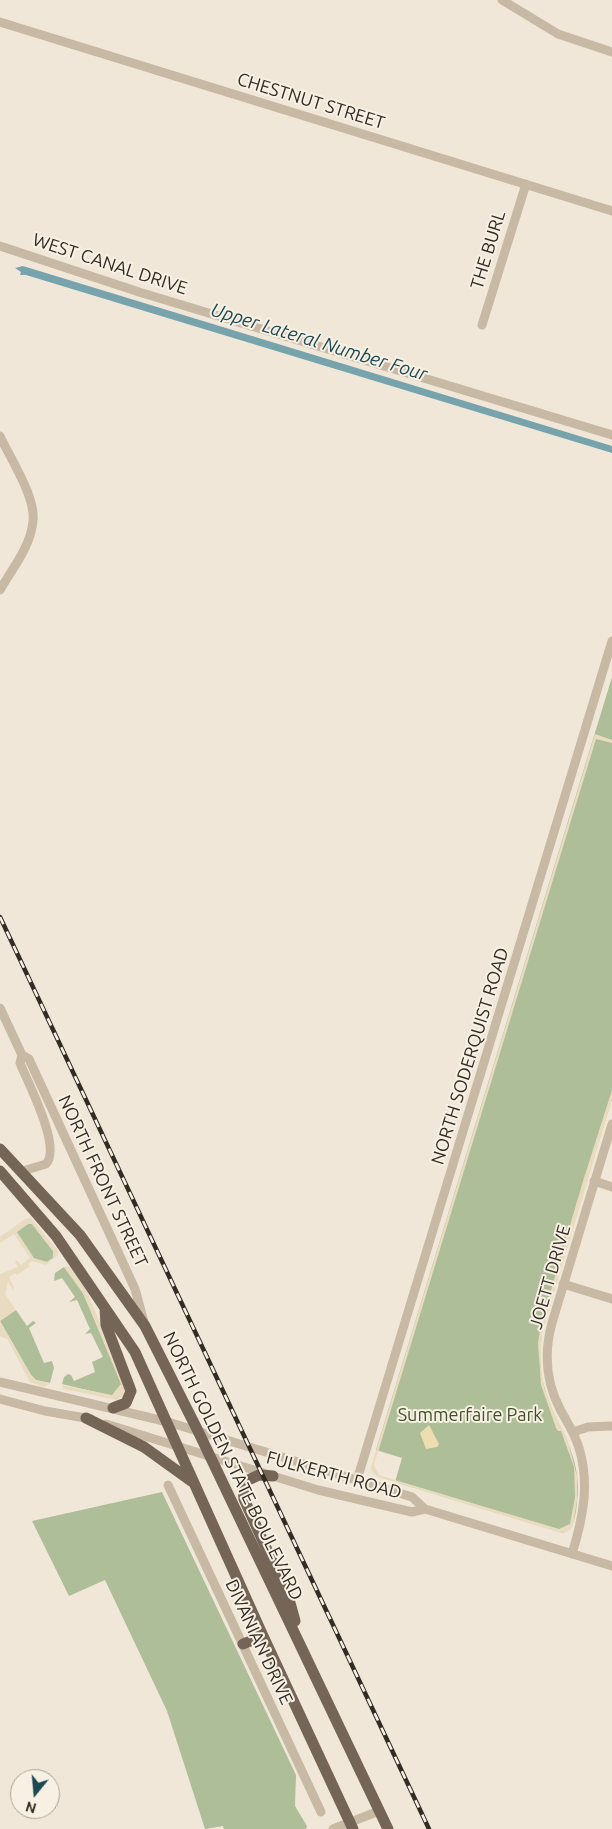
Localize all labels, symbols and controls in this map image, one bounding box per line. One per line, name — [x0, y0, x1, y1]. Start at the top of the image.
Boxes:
street label: CHESTNUT STREET — [235, 68, 387, 134]
street label: THE BURL — [466, 208, 510, 292]
street label: WEST CANAL DRIVE — [30, 229, 190, 299]
water label: Upper Lateral Number Four — [208, 298, 430, 386]
street label: NORTH SODERQUIST ROAD — [427, 945, 513, 1167]
street label: NORTH FRONT STREET — [54, 1092, 152, 1270]
street label: JOETT DRIVE — [525, 1222, 575, 1332]
street label: NORTH GOLDEN STATE BOULEVARD — [158, 1328, 308, 1604]
park label: Summerfaire Park — [398, 1404, 542, 1426]
street label: FULKERTH ROAD — [264, 1447, 404, 1503]
street label: DIVANIAN DRIVE — [221, 1576, 297, 1708]
north arrow — [10, 1769, 60, 1819]
text: N — [24, 1798, 38, 1817]

